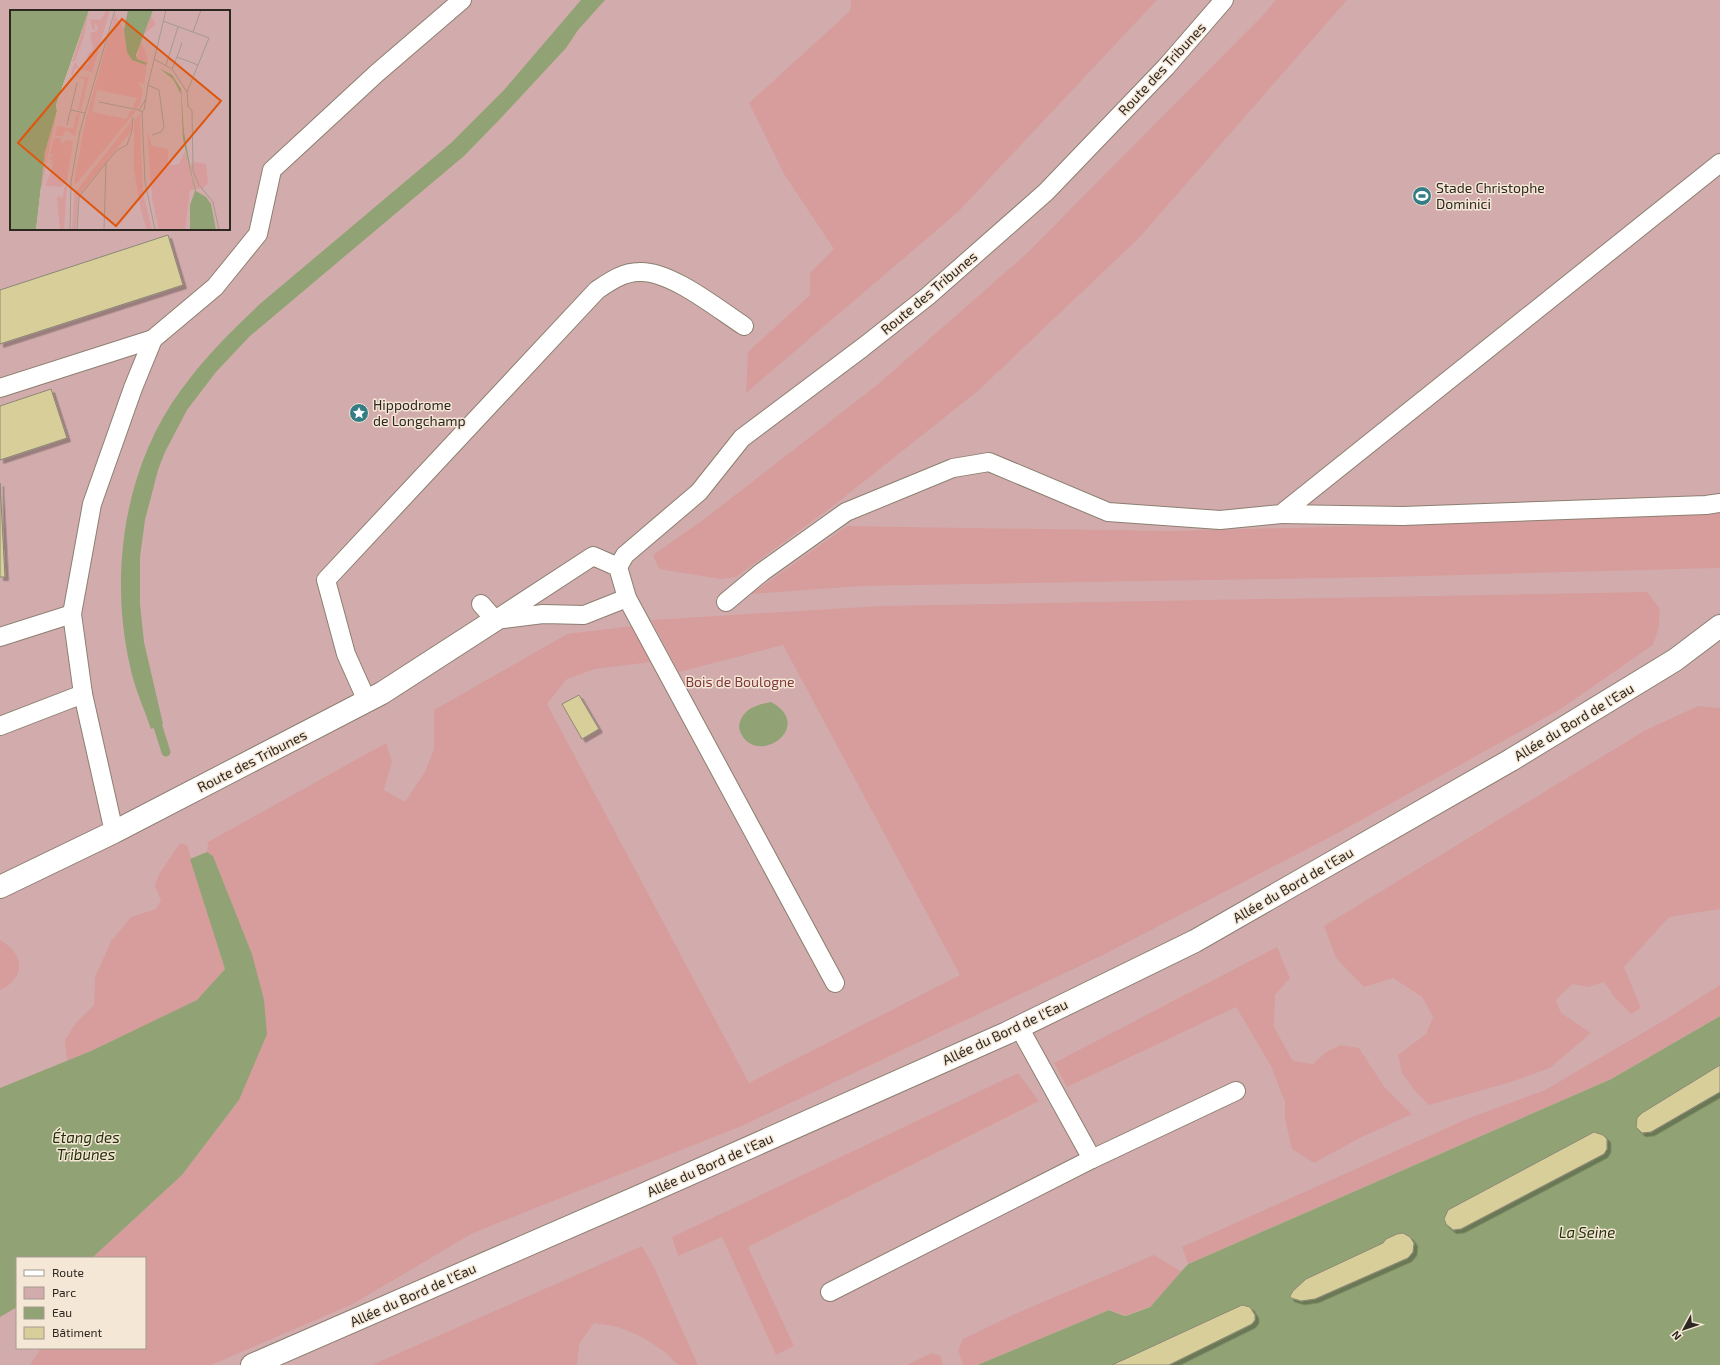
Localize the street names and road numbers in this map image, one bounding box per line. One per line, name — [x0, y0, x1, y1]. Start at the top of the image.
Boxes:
street label: Route des Tribunes — [1114, 19, 1209, 119]
street label: Route des Tribunes — [877, 247, 980, 338]
street label: Allée du Bord de l'Eau — [1511, 679, 1637, 764]
street label: Route des Tribunes — [194, 726, 309, 796]
street label: Allée du Bord de l'Eau — [1229, 843, 1356, 926]
street label: Allée du Bord de l'Eau — [939, 995, 1070, 1068]
street label: Allée du Bord de l'Eau — [644, 1129, 776, 1200]
street label: Allée du Bord de l'Eau — [347, 1259, 479, 1330]

